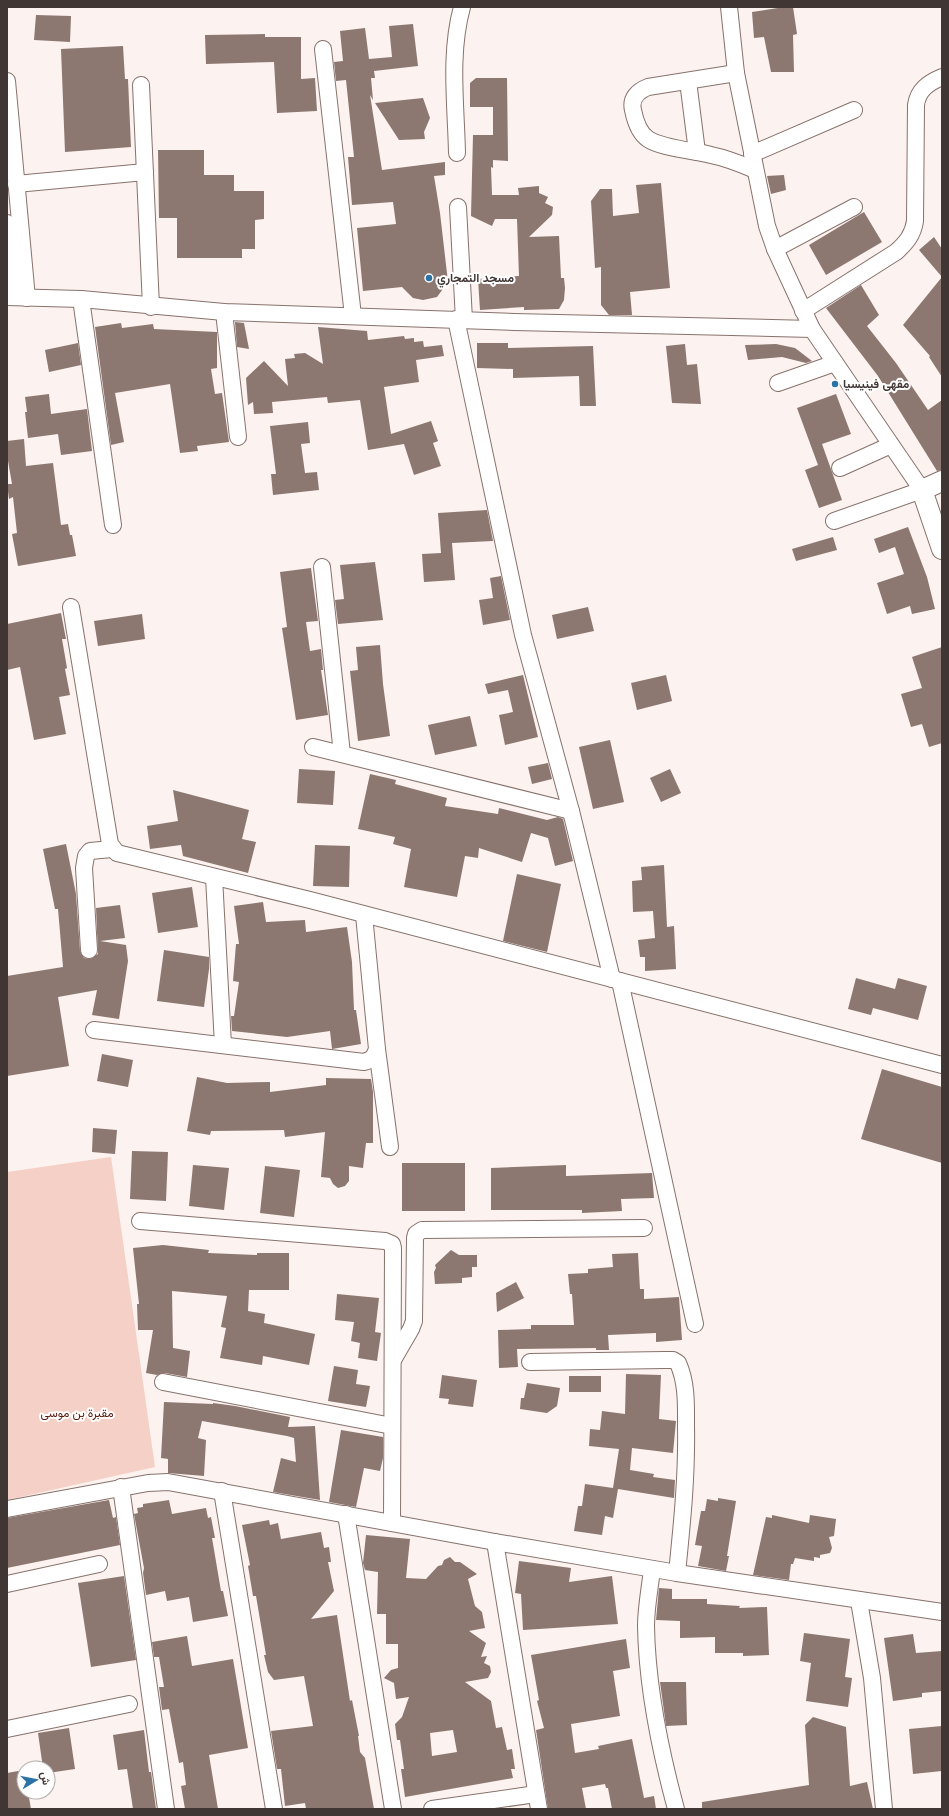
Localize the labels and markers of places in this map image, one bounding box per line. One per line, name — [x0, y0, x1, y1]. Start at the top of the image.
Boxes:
place label: مسجد التمجاري — [437, 270, 514, 288]
marker: مسجد التمجاري — [424, 273, 434, 283]
place label: مقهى فينيسيا — [843, 376, 910, 392]
marker: مقهى فينيسيا — [830, 379, 840, 389]

